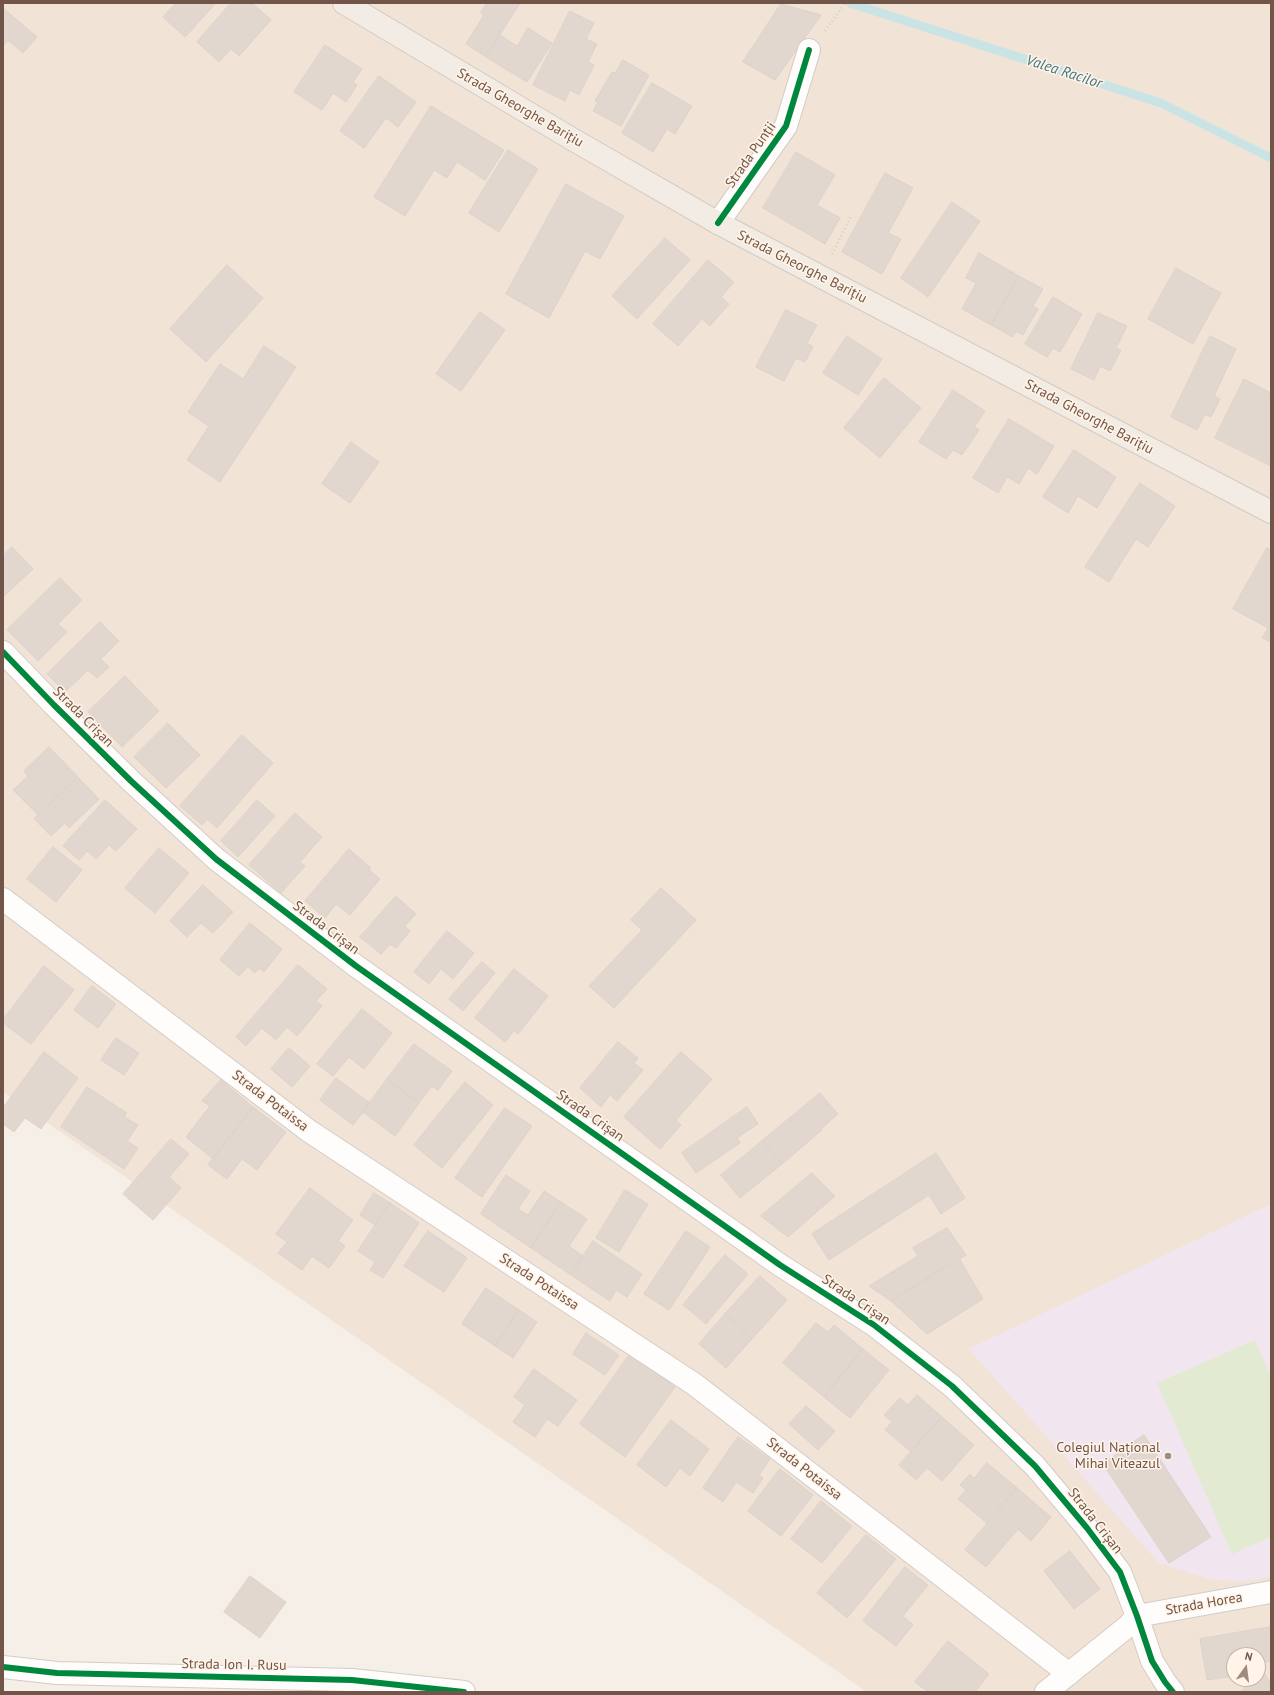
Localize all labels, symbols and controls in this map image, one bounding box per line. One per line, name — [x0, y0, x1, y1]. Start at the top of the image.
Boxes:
water label: Valea Racilor — [1024, 51, 1104, 93]
street label: Strada Gheorghe Barițiu — [454, 65, 586, 151]
street label: Strada Punții — [722, 119, 780, 191]
street label: Strada Gheorghe Barițiu — [734, 227, 870, 307]
street label: Strada Gheorghe Barițiu — [1022, 376, 1156, 458]
street label: Strada Crișan — [49, 683, 117, 751]
street label: Strada Crișan — [289, 898, 363, 958]
street label: Strada Potaissa — [229, 1067, 311, 1135]
street label: Strada Crișan — [553, 1087, 627, 1145]
street label: Strada Potaissa — [496, 1250, 582, 1314]
street label: Strada Crișan — [819, 1271, 893, 1329]
street label: Strada Potaissa — [763, 1434, 845, 1504]
place label: Colegiul Național Mihai Viteazul — [1056, 1440, 1160, 1472]
marker: Colegiul Național Mihai Viteazul — [1163, 1451, 1173, 1461]
street label: Strada Crișan — [1064, 1485, 1126, 1557]
street label: Strada Horea — [1164, 1589, 1244, 1619]
north arrow — [1226, 1647, 1266, 1687]
text: N — [1243, 1649, 1254, 1664]
street label: Strada Ion I. Rusu — [181, 1656, 287, 1674]

